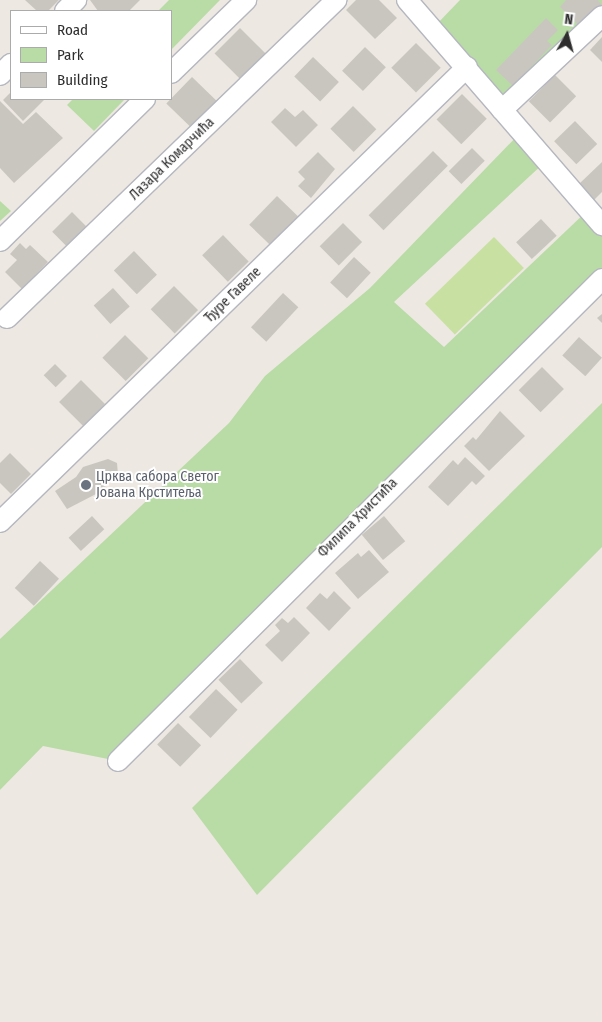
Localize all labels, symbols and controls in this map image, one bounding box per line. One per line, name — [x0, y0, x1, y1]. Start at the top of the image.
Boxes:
legend — [10, 10, 172, 100]
north arrow — [542, 10, 592, 60]
text: N — [564, 11, 574, 29]
text: Road — [57, 21, 88, 39]
text: Park — [57, 46, 84, 64]
text: Building — [57, 71, 108, 89]
street label: Лазара Комарчића — [126, 114, 218, 204]
street label: Ђуре Гавеле — [201, 264, 265, 326]
place label: Црква сабора Светог Јована Крститеља — [96, 469, 219, 502]
street label: Филипа Христића — [315, 475, 401, 561]
marker: Црква сабора Светог Јована Крститеља — [80, 479, 92, 491]

